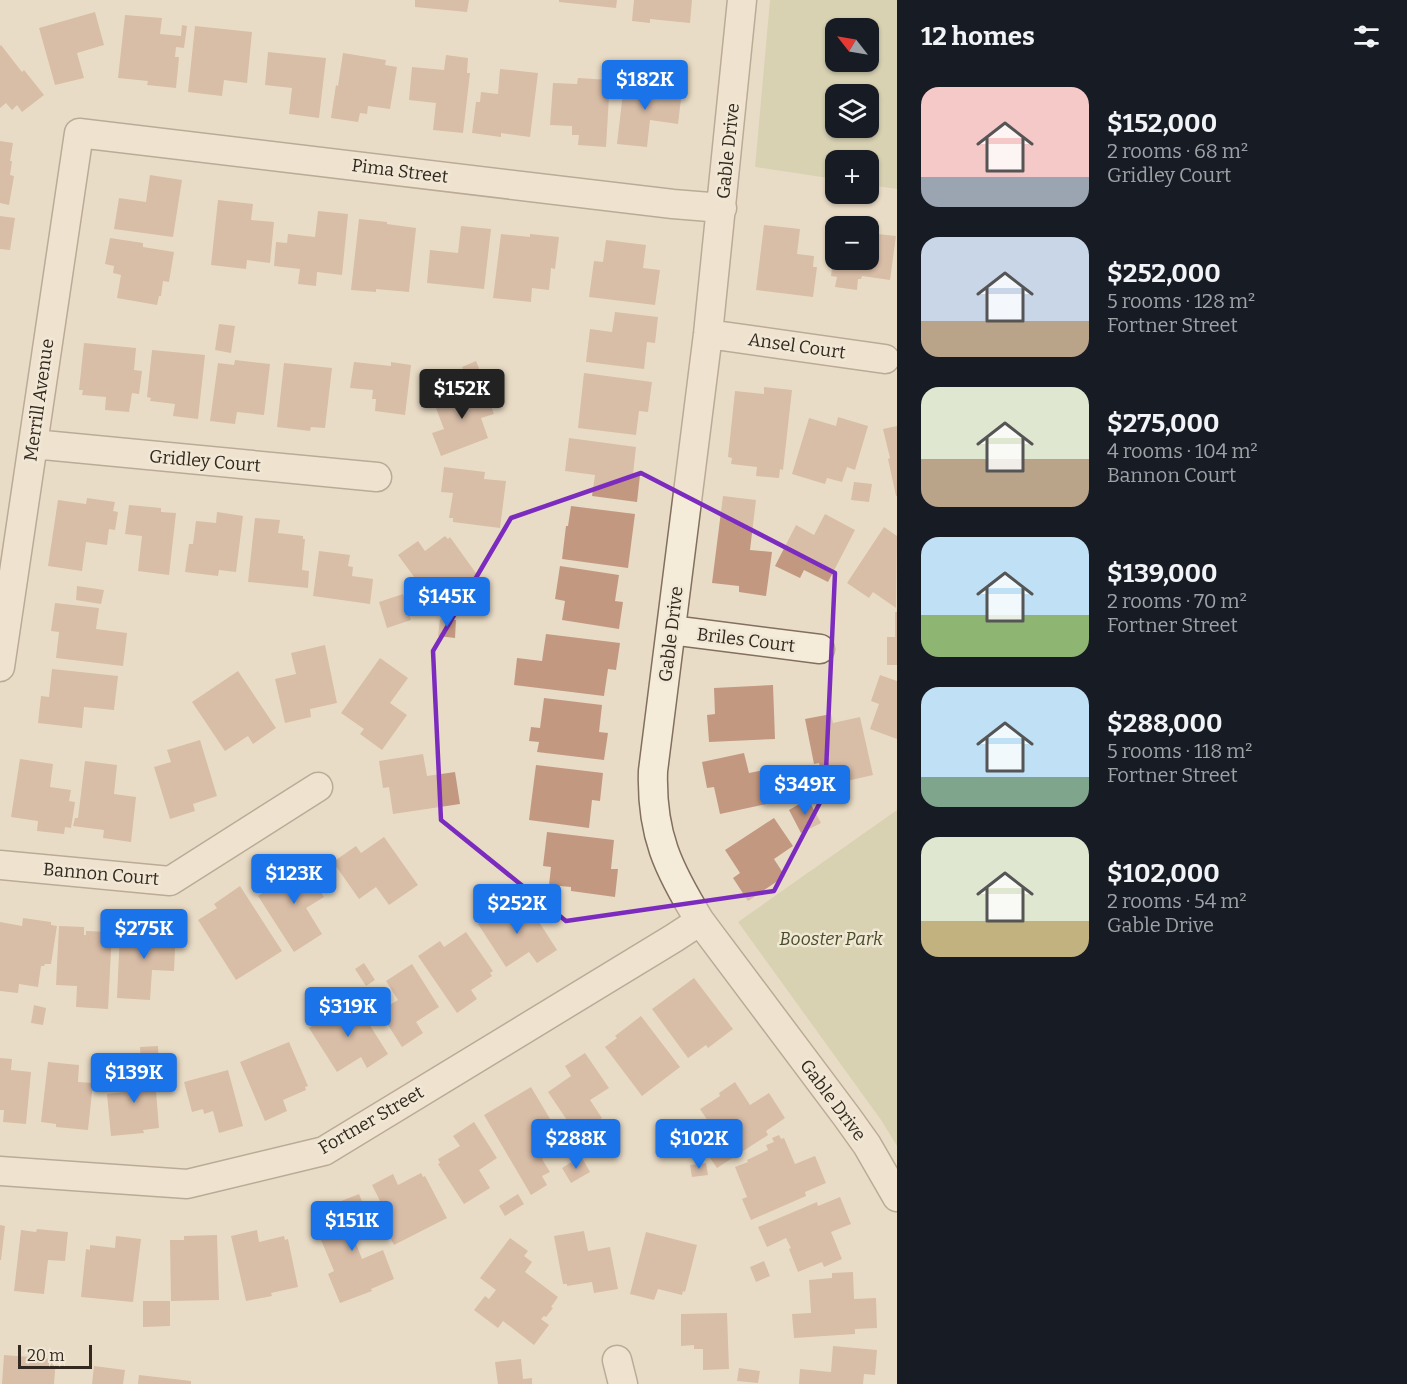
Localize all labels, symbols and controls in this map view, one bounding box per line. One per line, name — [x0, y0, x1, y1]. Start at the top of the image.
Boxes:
north arrow — [825, 18, 879, 72]
map controls — [825, 18, 879, 270]
icon: filters — [1350, 20, 1383, 53]
text: 12 homes — [921, 21, 1035, 52]
pin: $182K — [603, 60, 687, 111]
text: $182K — [616, 67, 674, 91]
button: layers — [825, 84, 879, 138]
street label: Gable Drive — [712, 102, 744, 200]
text: $152,000 — [1107, 108, 1217, 139]
icon: home — [969, 111, 1041, 183]
text: 2 rooms · 68 m² — [1107, 139, 1248, 163]
button: + — [825, 150, 879, 204]
street label: Pima Street — [350, 154, 450, 188]
text: Gridley Court — [1107, 163, 1231, 187]
button: − — [825, 216, 879, 270]
text: $252,000 — [1107, 258, 1221, 289]
icon: home — [969, 261, 1041, 333]
text: 5 rooms · 128 m² — [1107, 289, 1255, 313]
text: Fortner Street — [1107, 313, 1238, 337]
street label: Ansel Court — [747, 328, 848, 364]
street label: Merrill Avenue — [20, 337, 58, 463]
pin: $152K — [420, 369, 504, 420]
text: $152K — [434, 376, 490, 400]
text: $275,000 — [1107, 408, 1220, 439]
icon: home — [969, 411, 1041, 483]
text: 4 rooms · 104 m² — [1107, 439, 1258, 463]
street label: Gridley Court — [148, 445, 262, 477]
text: Bannon Court — [1107, 463, 1236, 487]
text: $139,000 — [1107, 558, 1218, 589]
icon: home — [969, 561, 1041, 633]
pin: $145K — [405, 577, 489, 628]
text: $145K — [418, 584, 476, 608]
street label: Gable Drive — [654, 585, 688, 683]
text: 2 rooms · 70 m² — [1107, 589, 1247, 613]
text: Fortner Street — [1107, 613, 1238, 637]
street label: Briles Court — [696, 623, 797, 657]
text: $288,000 — [1107, 708, 1223, 739]
icon: home — [969, 711, 1041, 783]
text: 5 rooms · 118 m² — [1107, 739, 1252, 763]
text: Fortner Street — [1107, 763, 1238, 787]
pin: $349K — [763, 765, 847, 816]
text: $349K — [774, 772, 836, 796]
pin: $123K — [252, 854, 336, 905]
street label: Bannon Court — [42, 858, 160, 890]
text: $102,000 — [1107, 858, 1220, 889]
text: $123K — [265, 861, 323, 885]
icon: home — [969, 861, 1041, 933]
pin: $252K — [475, 884, 559, 935]
text: 2 rooms · 54 m² — [1107, 889, 1247, 913]
text: $252K — [487, 891, 547, 915]
pin: $275K — [102, 909, 186, 960]
text: Gable Drive — [1107, 913, 1214, 937]
text: $275K — [114, 916, 174, 940]
park label: Booster Park — [779, 928, 883, 950]
pin: $319K — [306, 987, 390, 1038]
text: $319K — [319, 994, 377, 1018]
pin: $139K — [92, 1053, 176, 1104]
street label: Gable Drive — [795, 1055, 871, 1145]
text: $139K — [105, 1060, 163, 1084]
street label: Fortner Street — [315, 1081, 428, 1159]
pin: $288K — [534, 1119, 618, 1170]
pin: $102K — [657, 1119, 741, 1170]
text: $288K — [545, 1126, 607, 1150]
text: $102K — [670, 1126, 729, 1150]
pin: $151K — [310, 1201, 394, 1252]
text: $151K — [325, 1208, 379, 1232]
scale bar — [18, 1342, 92, 1370]
text: 20 m — [27, 1346, 64, 1365]

